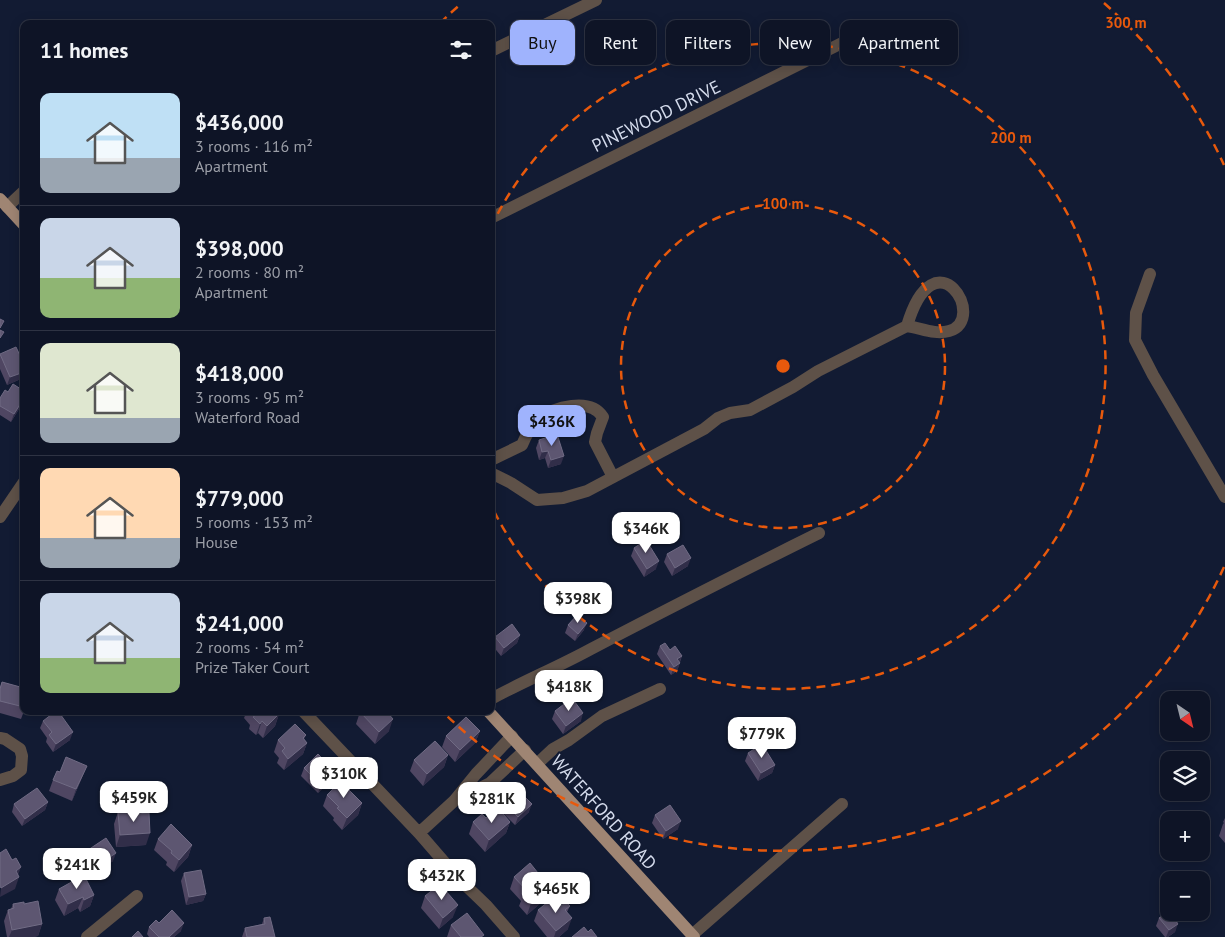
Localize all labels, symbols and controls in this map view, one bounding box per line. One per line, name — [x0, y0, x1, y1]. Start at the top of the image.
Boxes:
text: 300 m — [1105, 13, 1147, 32]
chip: Buy — [510, 20, 575, 65]
chip: Rent — [585, 20, 656, 65]
chip: Filters — [666, 20, 750, 65]
chip: New — [760, 20, 830, 65]
chip: Apartment — [840, 20, 958, 65]
icon: filters — [447, 36, 475, 64]
text: 11 homes — [40, 37, 128, 64]
street label: PINEWOOD DRIVE — [588, 75, 724, 157]
text: $436,000 — [195, 109, 284, 136]
icon: home — [80, 113, 140, 173]
text: 200 m — [990, 128, 1032, 147]
text: 3 rooms · 116 m² — [195, 136, 313, 156]
text: Apartment — [195, 156, 268, 176]
text: 100 m — [762, 194, 804, 213]
text: $398,000 — [195, 235, 284, 262]
icon: home — [80, 238, 140, 298]
text: 2 rooms · 80 m² — [195, 262, 304, 282]
text: Apartment — [195, 282, 268, 302]
centre of rings — [774, 357, 792, 375]
text: $418,000 — [195, 360, 284, 387]
icon: home — [80, 363, 140, 423]
text: 3 rooms · 95 m² — [195, 387, 304, 407]
pin: $436K — [517, 404, 587, 447]
text: Waterford Road — [195, 407, 300, 427]
text: $436K — [529, 411, 575, 431]
text: $779,000 — [195, 485, 284, 512]
icon: home — [80, 488, 140, 548]
text: 5 rooms · 153 m² — [195, 512, 313, 532]
pin: $346K — [611, 512, 681, 554]
text: $346K — [623, 518, 669, 538]
text: House — [195, 532, 238, 552]
pin: $398K — [543, 582, 613, 624]
text: $398K — [555, 588, 601, 608]
text: $241,000 — [195, 610, 284, 637]
icon: home — [80, 613, 140, 673]
text: 2 rooms · 54 m² — [195, 637, 304, 657]
text: Prize Taker Court — [195, 657, 309, 677]
pin: $418K — [534, 670, 604, 712]
text: $418K — [546, 676, 592, 696]
north arrow — [1160, 691, 1210, 741]
map controls — [1160, 691, 1210, 921]
pin: $779K — [727, 716, 797, 759]
text: $779K — [739, 723, 785, 743]
street label: WATERFORD ROAD — [546, 750, 662, 874]
button: layers — [1160, 751, 1210, 801]
pin: $310K — [309, 756, 379, 799]
text: $310K — [321, 763, 367, 783]
pin: $459K — [99, 780, 169, 823]
pin: $281K — [457, 782, 527, 824]
text: $459K — [111, 787, 157, 807]
text: $281K — [469, 788, 515, 808]
button: + — [1160, 811, 1210, 861]
pin: $241K — [42, 848, 112, 890]
text: $241K — [54, 854, 100, 874]
pin: $432K — [407, 858, 477, 901]
text: $432K — [419, 865, 465, 885]
button: − — [1160, 871, 1210, 921]
pin: $465K — [521, 872, 591, 914]
text: $465K — [533, 878, 579, 898]

